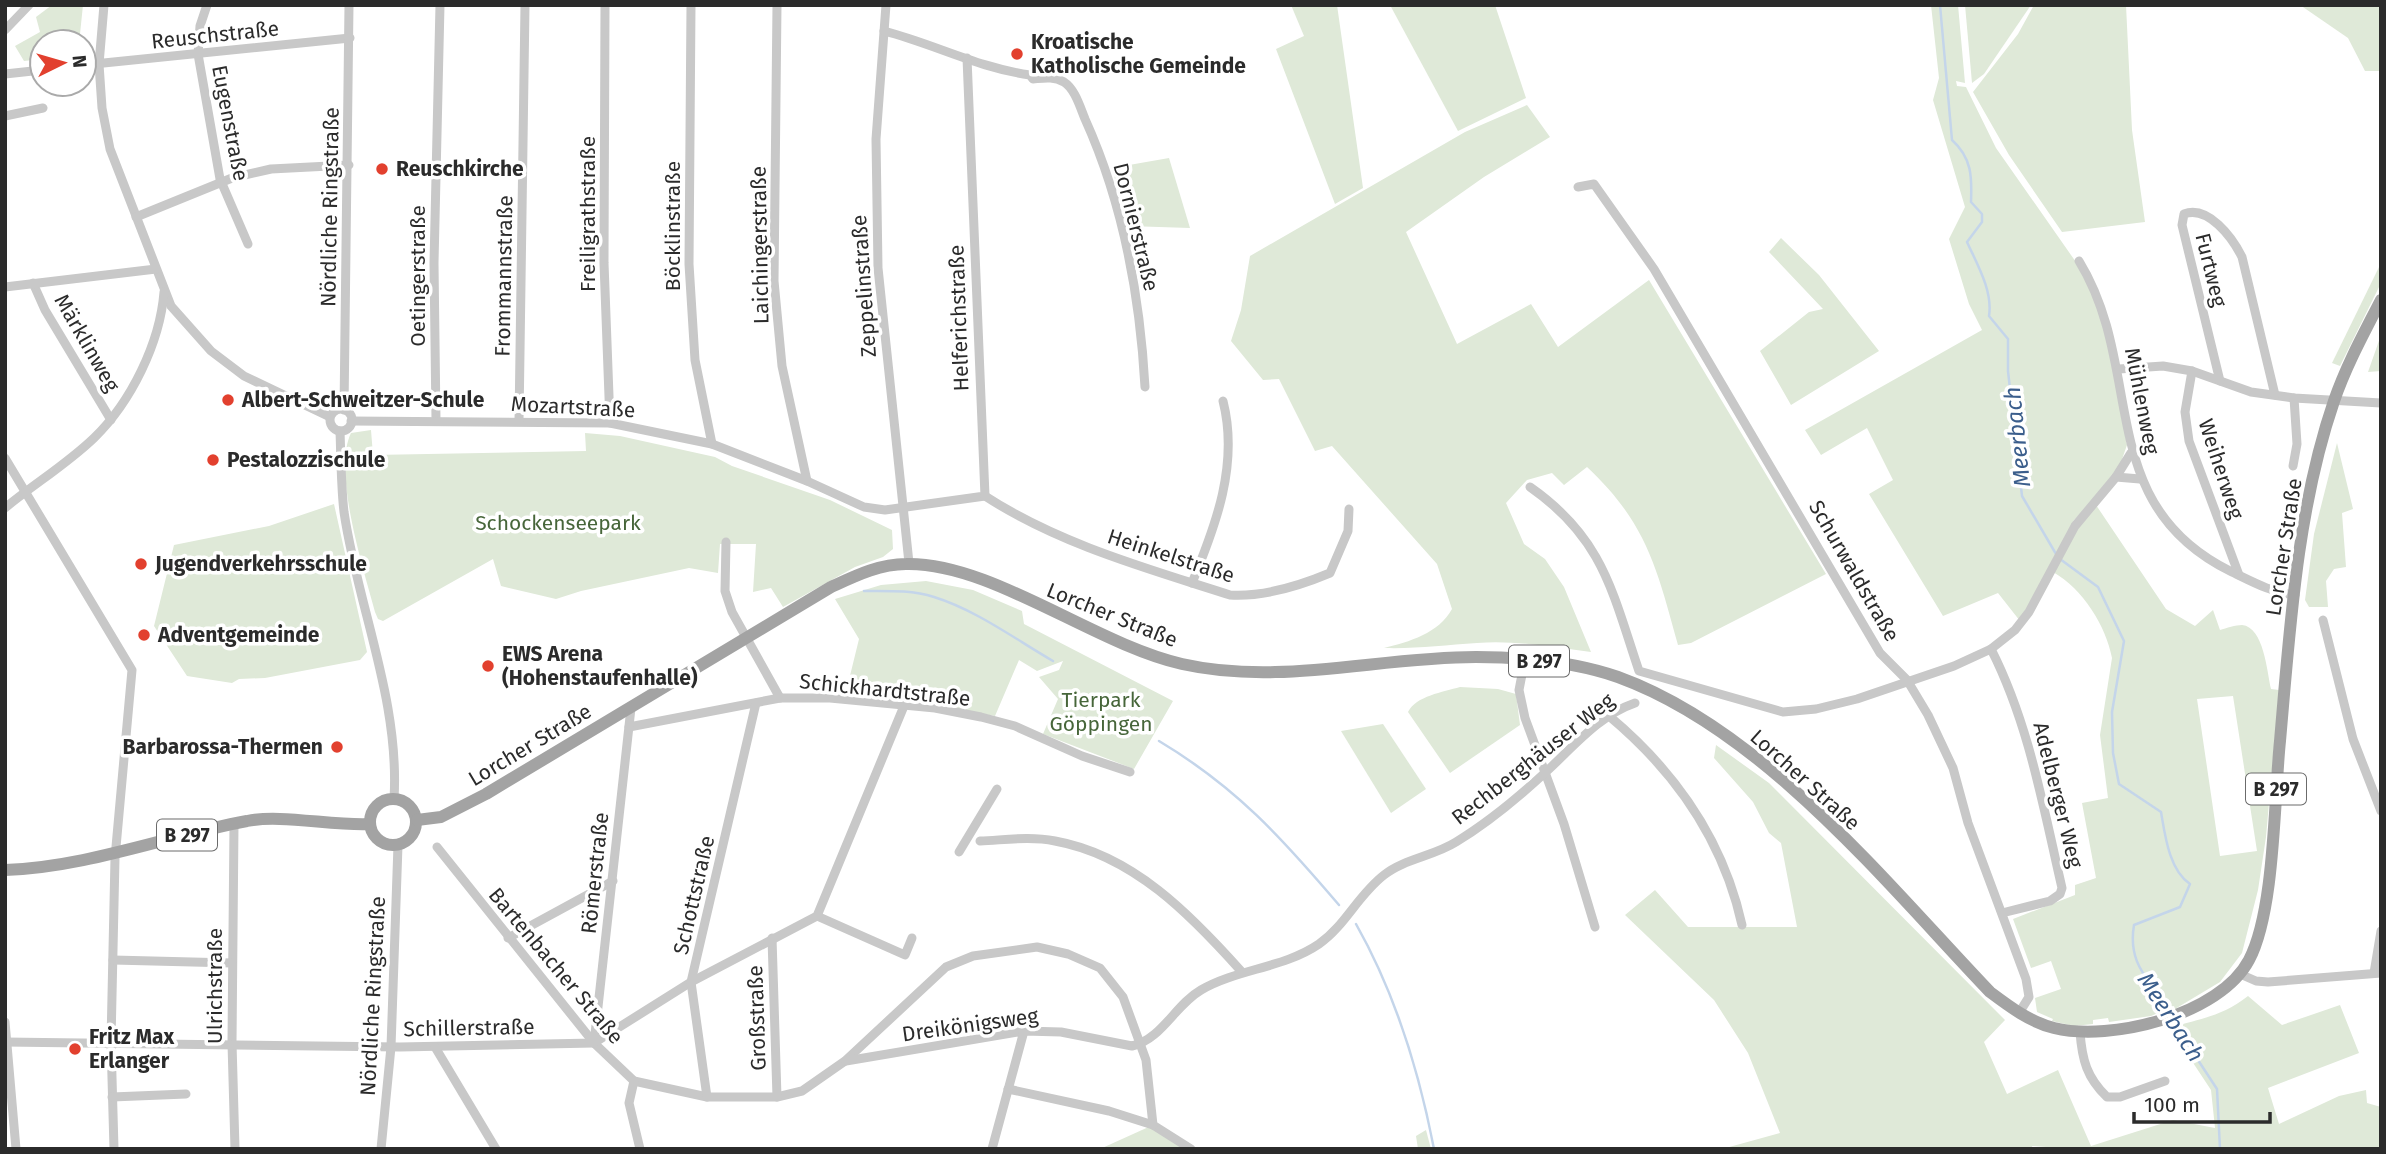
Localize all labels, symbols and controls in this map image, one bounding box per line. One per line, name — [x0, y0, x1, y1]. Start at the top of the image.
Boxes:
street label: Reuschstraße — [150, 15, 280, 55]
north arrow — [28, 28, 98, 98]
place label: Kroatische Katholische Gemeinde — [1031, 29, 1246, 79]
marker: Kroatische Katholische Gemeinde — [1009, 46, 1025, 62]
text: N — [67, 54, 91, 69]
street label: Eugenstraße — [206, 63, 254, 183]
street label: Nördliche Ringstraße — [315, 107, 345, 307]
street label: Freiligrathstraße — [575, 136, 601, 292]
place label: Reuschkirche — [396, 156, 524, 182]
street label: Dornierstraße — [1107, 160, 1165, 294]
marker: Reuschkirche — [374, 161, 390, 177]
street label: Böcklinstraße — [660, 161, 686, 291]
street label: Laichingerstraße — [746, 166, 774, 324]
street label: Frommannstraße — [490, 195, 518, 357]
street label: Oetingerstraße — [405, 205, 431, 347]
street label: Zeppelinstraße — [846, 214, 882, 358]
street label: Furtweg — [2189, 231, 2233, 310]
street label: Helferichstraße — [943, 244, 975, 392]
street label: Märklinweg — [49, 290, 125, 397]
street label: Mühlenweg — [2119, 345, 2165, 457]
water label: Meerbach — [1998, 385, 2036, 489]
place label: Albert-Schweitzer-Schule — [241, 387, 485, 413]
street label: Mozartstraße — [510, 391, 636, 423]
marker: Albert-Schweitzer-Schule — [220, 392, 236, 408]
street label: Weiherweg — [2193, 416, 2249, 522]
place label: Pestalozzischule — [227, 447, 386, 473]
marker: Pestalozzischule — [205, 452, 221, 468]
street label: Lorcher Straße — [2260, 476, 2308, 618]
street label: Schurwaldstraße — [1803, 496, 1905, 646]
park label: Schockenseepark — [475, 510, 641, 536]
street label: Heinkelstraße — [1104, 523, 1238, 589]
place label: Jugendverkehrsschule — [154, 551, 367, 577]
marker: Jugendverkehrsschule — [133, 556, 149, 572]
street label: Lorcher Straße — [1043, 577, 1181, 653]
place label: Adventgemeinde — [157, 622, 320, 648]
marker: Adventgemeinde — [136, 627, 152, 643]
place label: EWS Arena (Hohenstaufenhalle) — [502, 641, 698, 691]
road number: B 297 — [1509, 646, 1569, 676]
marker: EWS Arena (Hohenstaufenhalle) — [480, 658, 496, 674]
street label: Schickhardtstraße — [798, 668, 972, 712]
park label: Tierpark Göppingen — [1049, 687, 1153, 737]
street label: Rechberghäuser Weg — [1447, 687, 1620, 831]
street label: Lorcher Straße — [464, 698, 596, 792]
street label: Adelberger Weg — [2027, 720, 2089, 871]
street label: Lorcher Straße — [1745, 724, 1865, 836]
place label: Barbarossa-Thermen — [123, 734, 323, 760]
marker: Barbarossa-Thermen — [329, 739, 345, 755]
road number: B 297 — [2246, 774, 2306, 804]
street label: Römerstraße — [576, 811, 614, 935]
road number: B 297 — [157, 820, 217, 850]
street label: Schottstraße — [668, 833, 720, 957]
street label: Bartenbacher Straße — [483, 882, 629, 1050]
street label: Nördliche Ringstraße — [355, 896, 391, 1096]
street label: Ulrichstraße — [202, 928, 228, 1044]
street label: Großstraße — [742, 965, 772, 1071]
water label: Meerbach — [2132, 967, 2210, 1067]
street label: Dreikönigsweg — [900, 1003, 1040, 1047]
street label: Schillerstraße — [403, 1014, 535, 1042]
place label: Fritz Max Erlanger — [89, 1024, 175, 1074]
marker: Fritz Max Erlanger — [67, 1041, 83, 1057]
scale bar — [2134, 1080, 2270, 1124]
text: 100 m — [2144, 1092, 2200, 1118]

